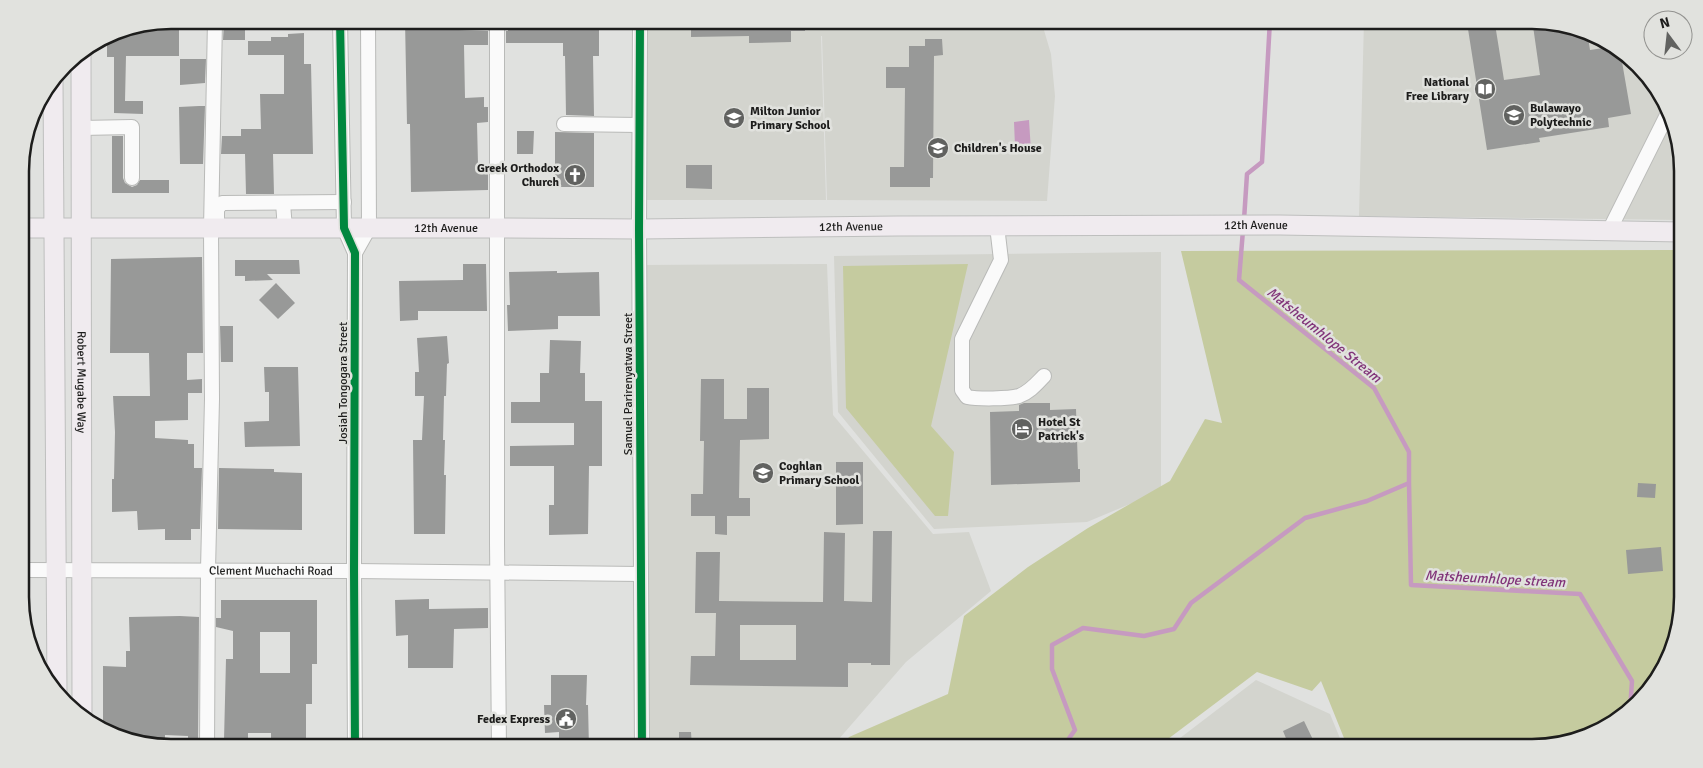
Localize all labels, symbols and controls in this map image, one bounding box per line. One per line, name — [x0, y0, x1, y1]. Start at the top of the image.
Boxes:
north arrow — [1643, 10, 1693, 60]
text: N — [1658, 13, 1672, 32]
place label: National Free Library — [1406, 75, 1469, 104]
library icon: National Free Library — [1473, 77, 1497, 101]
place label: Bulawayo Polytechnic — [1530, 101, 1592, 130]
school or university icon: Bulawayo Polytechnic — [1502, 103, 1526, 127]
place label: Milton Junior Primary School — [750, 104, 831, 133]
school or university icon: Milton Junior Primary School — [722, 106, 746, 130]
school or university icon: Children's House — [926, 136, 950, 160]
place label: Children's House — [954, 141, 1042, 156]
place label: Greek Orthodox Church — [477, 161, 559, 190]
church icon: Greek Orthodox Church — [563, 163, 587, 187]
street label: 12th Avenue — [1224, 217, 1288, 233]
street label: 12th Avenue — [819, 219, 883, 234]
street label: 12th Avenue — [414, 221, 478, 236]
water label: Matsheumhlope Stream — [1263, 284, 1385, 387]
street label: Samuel Parirenyatwa Street — [621, 313, 636, 455]
street label: Josiah Tongogara Street — [336, 322, 351, 444]
street label: Robert Mugabe Way — [74, 331, 89, 434]
place label: Hotel St Patrick's — [1038, 415, 1085, 444]
hotel icon: Hotel St Patrick's — [1010, 417, 1034, 441]
place label: Coghlan Primary School — [779, 459, 860, 488]
school or university icon: Coghlan Primary School — [751, 461, 775, 485]
street label: Clement Muchachi Road — [209, 563, 333, 578]
water label: Matsheumhlope stream — [1425, 567, 1566, 591]
public building icon: Fedex Express — [554, 707, 578, 731]
place label: Fedex Express — [477, 712, 551, 727]

